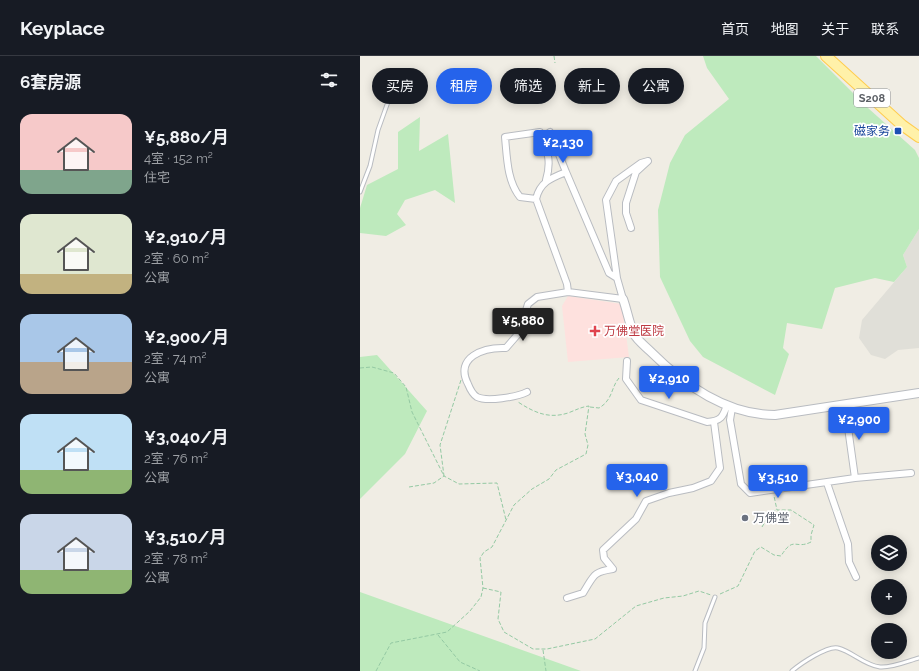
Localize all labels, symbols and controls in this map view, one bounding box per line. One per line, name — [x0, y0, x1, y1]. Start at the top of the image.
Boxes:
text: Keyplace — [20, 17, 105, 39]
text: 首页 — [721, 21, 749, 37]
text: 地图 — [771, 21, 799, 37]
text: 关于 — [821, 21, 849, 37]
text: 联系 — [871, 21, 899, 37]
chip: 买房 — [372, 68, 428, 104]
chip: 租房 — [436, 68, 492, 104]
chip: 筛选 — [500, 68, 556, 104]
chip: 新上 — [564, 68, 620, 104]
chip: 公寓 — [628, 68, 684, 104]
icon: filters — [318, 69, 340, 91]
text: 6套房源 — [20, 72, 81, 92]
road number: S208 — [854, 89, 890, 107]
place label: 磁家务 — [854, 124, 890, 138]
marker: 磁家务 — [893, 126, 903, 136]
text: ¥5,880/月 — [144, 127, 229, 147]
icon: home — [52, 130, 100, 178]
pin: ¥2,130 — [530, 130, 596, 164]
text: ¥2,130 — [542, 135, 584, 150]
text: 4室 · 152 m² — [144, 151, 213, 166]
text: 住宅 — [144, 170, 170, 185]
text: ¥2,910/月 — [144, 227, 227, 247]
icon: home — [52, 230, 100, 278]
text: 2室 · 60 m² — [144, 251, 209, 266]
text: 公寓 — [144, 270, 170, 285]
pin: ¥5,880 — [490, 308, 556, 342]
text: ¥5,880 — [501, 313, 545, 328]
place label: 万佛堂医院 — [604, 324, 664, 338]
marker: 万佛堂医院 — [589, 325, 601, 337]
text: ¥2,900/月 — [144, 327, 229, 347]
icon: home — [52, 330, 100, 378]
text: 2室 · 74 m² — [144, 351, 207, 366]
pin: ¥2,910 — [636, 366, 702, 400]
text: 公寓 — [144, 370, 170, 385]
text: ¥2,910 — [648, 371, 690, 386]
pin: ¥2,900 — [826, 407, 892, 441]
text: ¥2,900 — [837, 412, 881, 427]
text: ¥3,040/月 — [144, 427, 229, 447]
icon: home — [52, 430, 100, 478]
text: 2室 · 76 m² — [144, 451, 208, 466]
pin: ¥3,040 — [604, 464, 670, 498]
pin: ¥3,510 — [745, 465, 811, 499]
text: ¥3,040 — [616, 469, 658, 484]
text: 公寓 — [144, 470, 170, 485]
text: ¥3,510 — [757, 470, 799, 485]
place label: 万佛堂 — [753, 511, 789, 525]
marker: 万佛堂 — [740, 513, 750, 523]
text: ¥3,510/月 — [144, 527, 226, 547]
icon: home — [52, 530, 100, 578]
map controls — [871, 535, 907, 659]
button: layers — [871, 535, 907, 571]
text: 2室 · 78 m² — [144, 551, 208, 566]
text: 公寓 — [144, 570, 170, 585]
button: + — [871, 579, 907, 615]
button: − — [871, 623, 907, 659]

